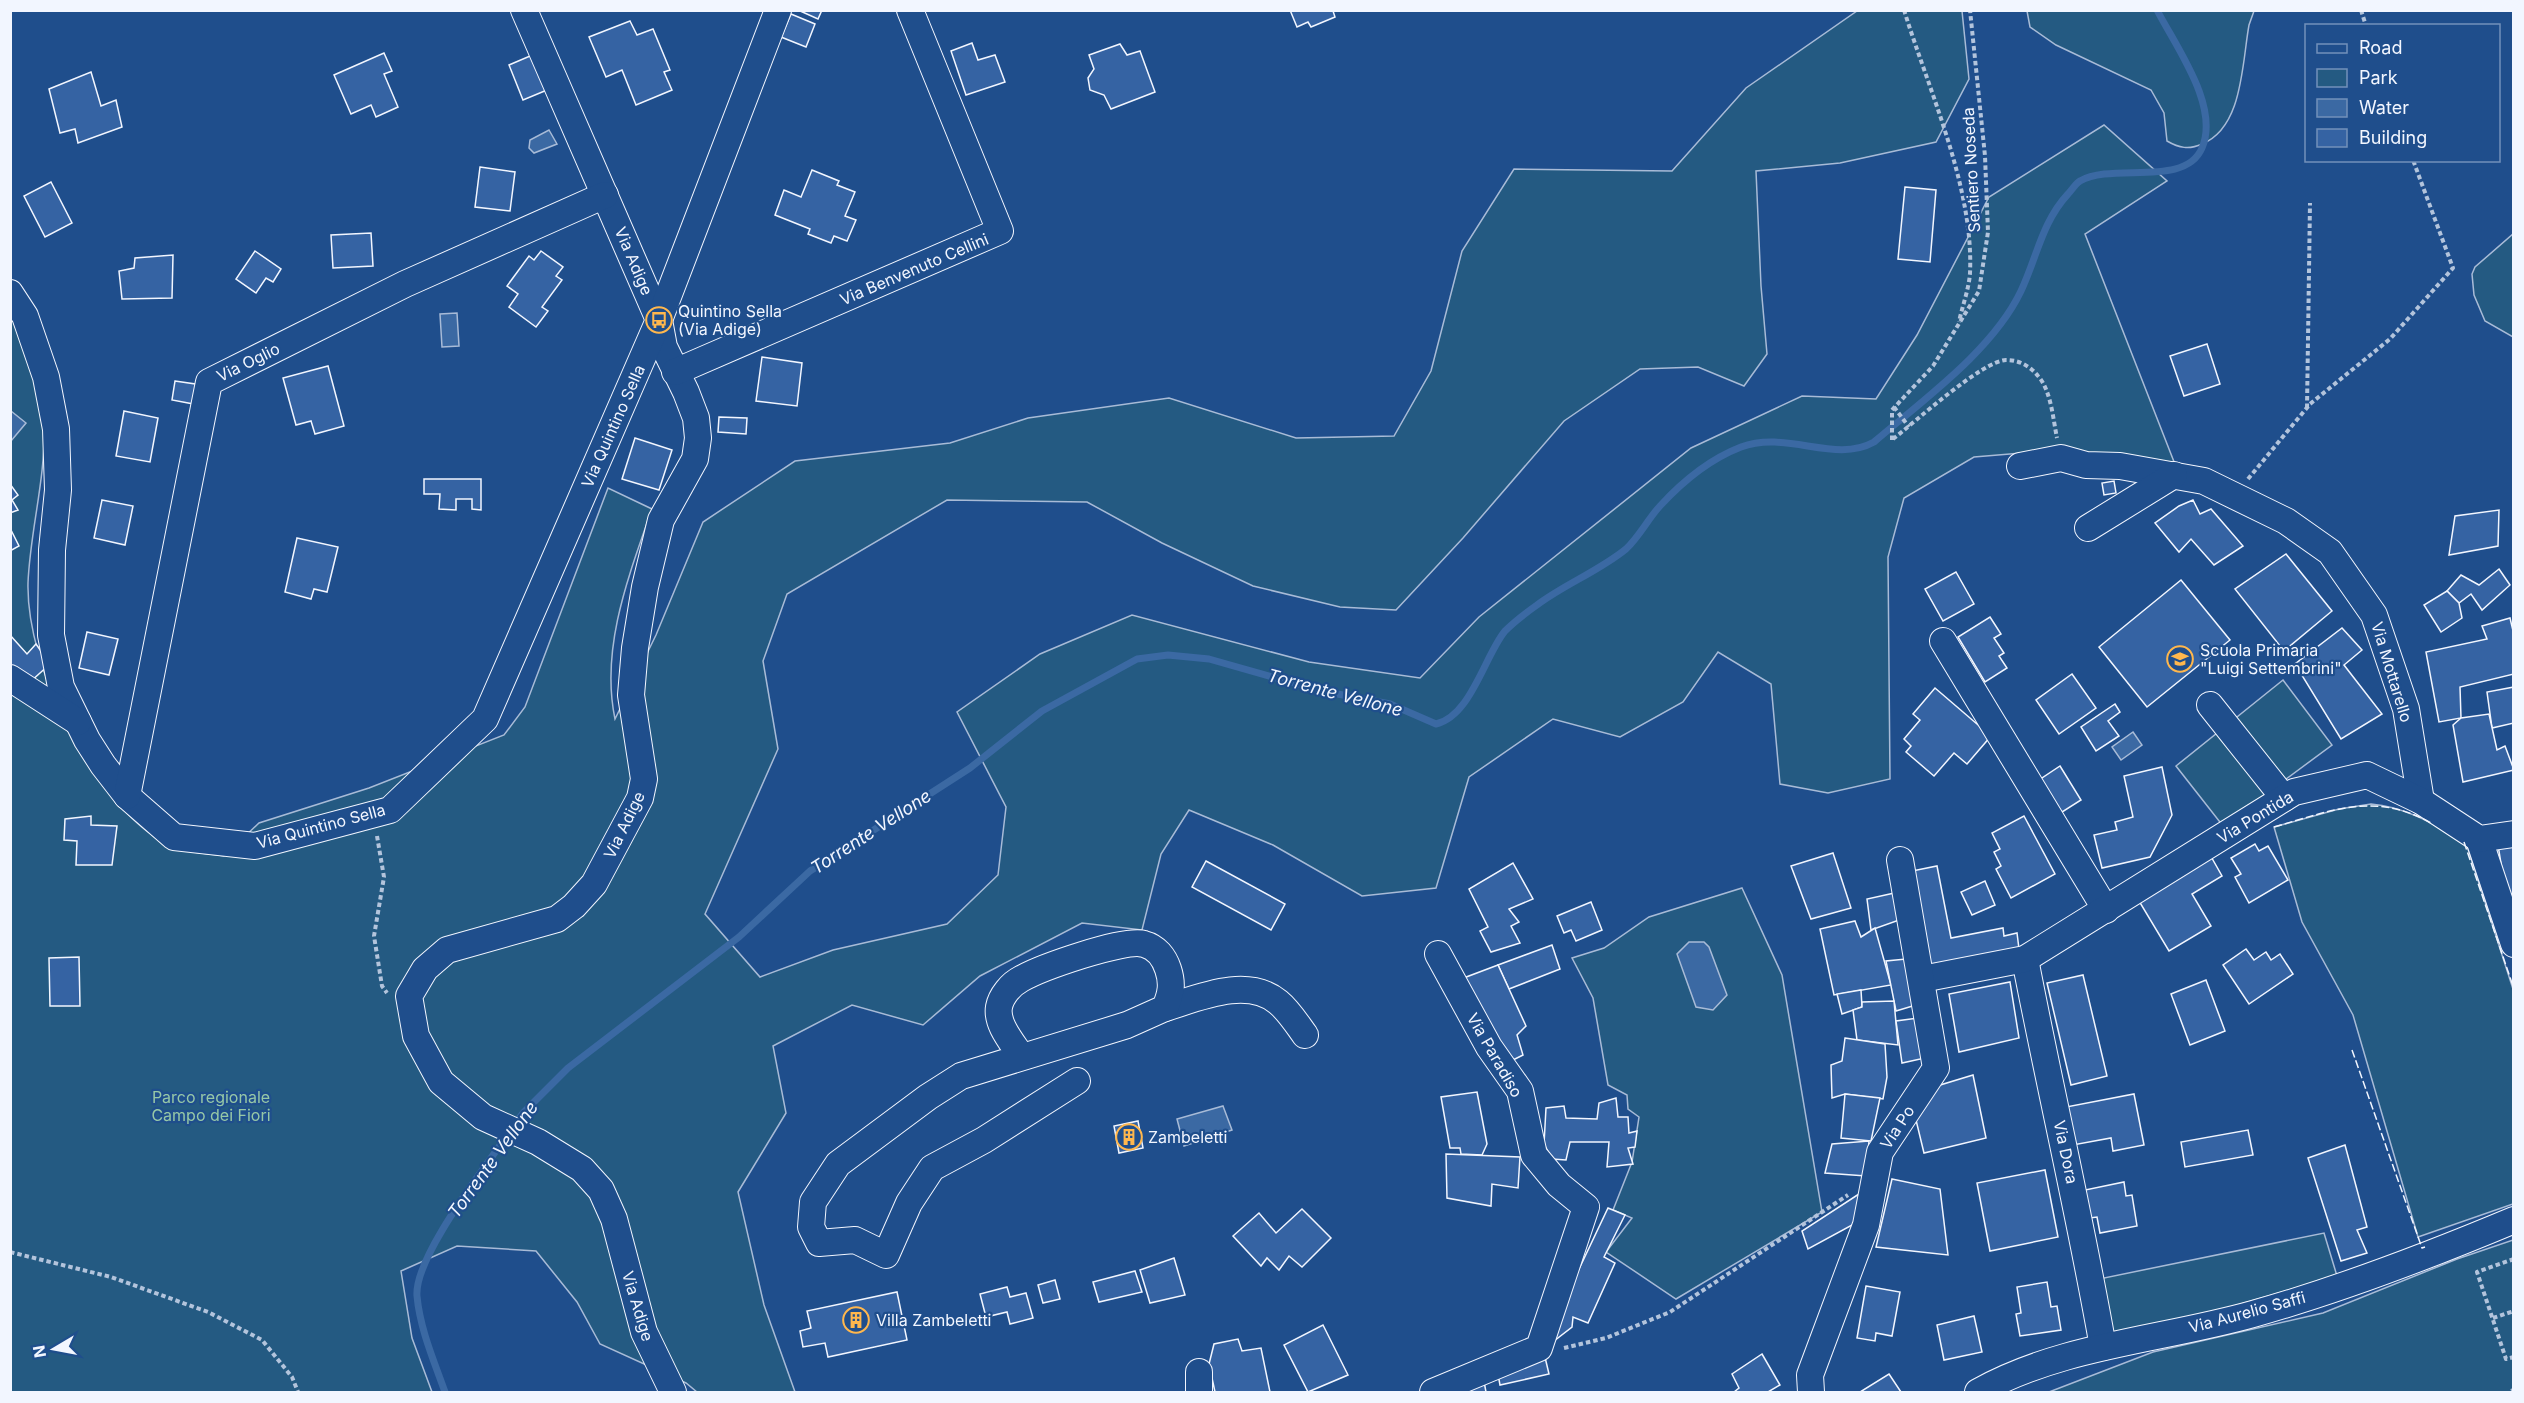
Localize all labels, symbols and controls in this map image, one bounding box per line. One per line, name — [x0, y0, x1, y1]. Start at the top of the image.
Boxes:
legend — [2305, 24, 2500, 162]
text: Road — [2359, 37, 2402, 58]
text: Park — [2359, 67, 2398, 88]
text: Water — [2359, 97, 2409, 118]
street label: Sentiero Noseda — [1958, 107, 1984, 233]
text: Building — [2359, 127, 2427, 148]
street label: Via Adige — [611, 224, 657, 298]
street label: Via Benvenuto Cellini — [837, 229, 991, 309]
place label: Quintino Sella (Via Adige) — [678, 301, 782, 339]
bus stop icon: Quintino Sella (Via Adige) — [644, 305, 674, 335]
street label: Via Oglio — [213, 338, 283, 386]
street label: Via Quintino Sella — [577, 361, 649, 491]
street label: Via Mottarello — [2367, 619, 2417, 725]
place label: Scuola Primaria "Luigi Settembrini" — [2200, 640, 2342, 678]
school or university icon: Scuola Primaria "Luigi Settembrini" — [2165, 644, 2195, 674]
water label: Torrente Vellone — [1265, 664, 1405, 721]
water label: Torrente Vellone — [807, 785, 935, 878]
street label: Via Pontida — [2213, 786, 2297, 848]
street label: Via Adige — [599, 788, 649, 862]
street label: Via Quintino Sella — [254, 799, 388, 853]
street label: Via Paradiso — [1463, 1009, 1527, 1101]
park label: Parco regionale Campo dei Fiori — [151, 1087, 271, 1125]
water label: Torrente Vellone — [443, 1097, 542, 1222]
street label: Via Po — [1876, 1101, 1918, 1153]
street label: Via Dora — [2050, 1118, 2082, 1186]
building icon: Zambeletti — [1114, 1122, 1144, 1152]
place label: Zambeletti — [1148, 1127, 1227, 1147]
street label: Via Adige — [618, 1269, 658, 1343]
street label: Via Aurelio Saffi — [2186, 1287, 2308, 1337]
building icon: Villa Zambeletti — [841, 1305, 871, 1335]
place label: Villa Zambeletti — [876, 1310, 992, 1330]
north arrow — [24, 1319, 84, 1379]
text: N — [28, 1344, 50, 1359]

